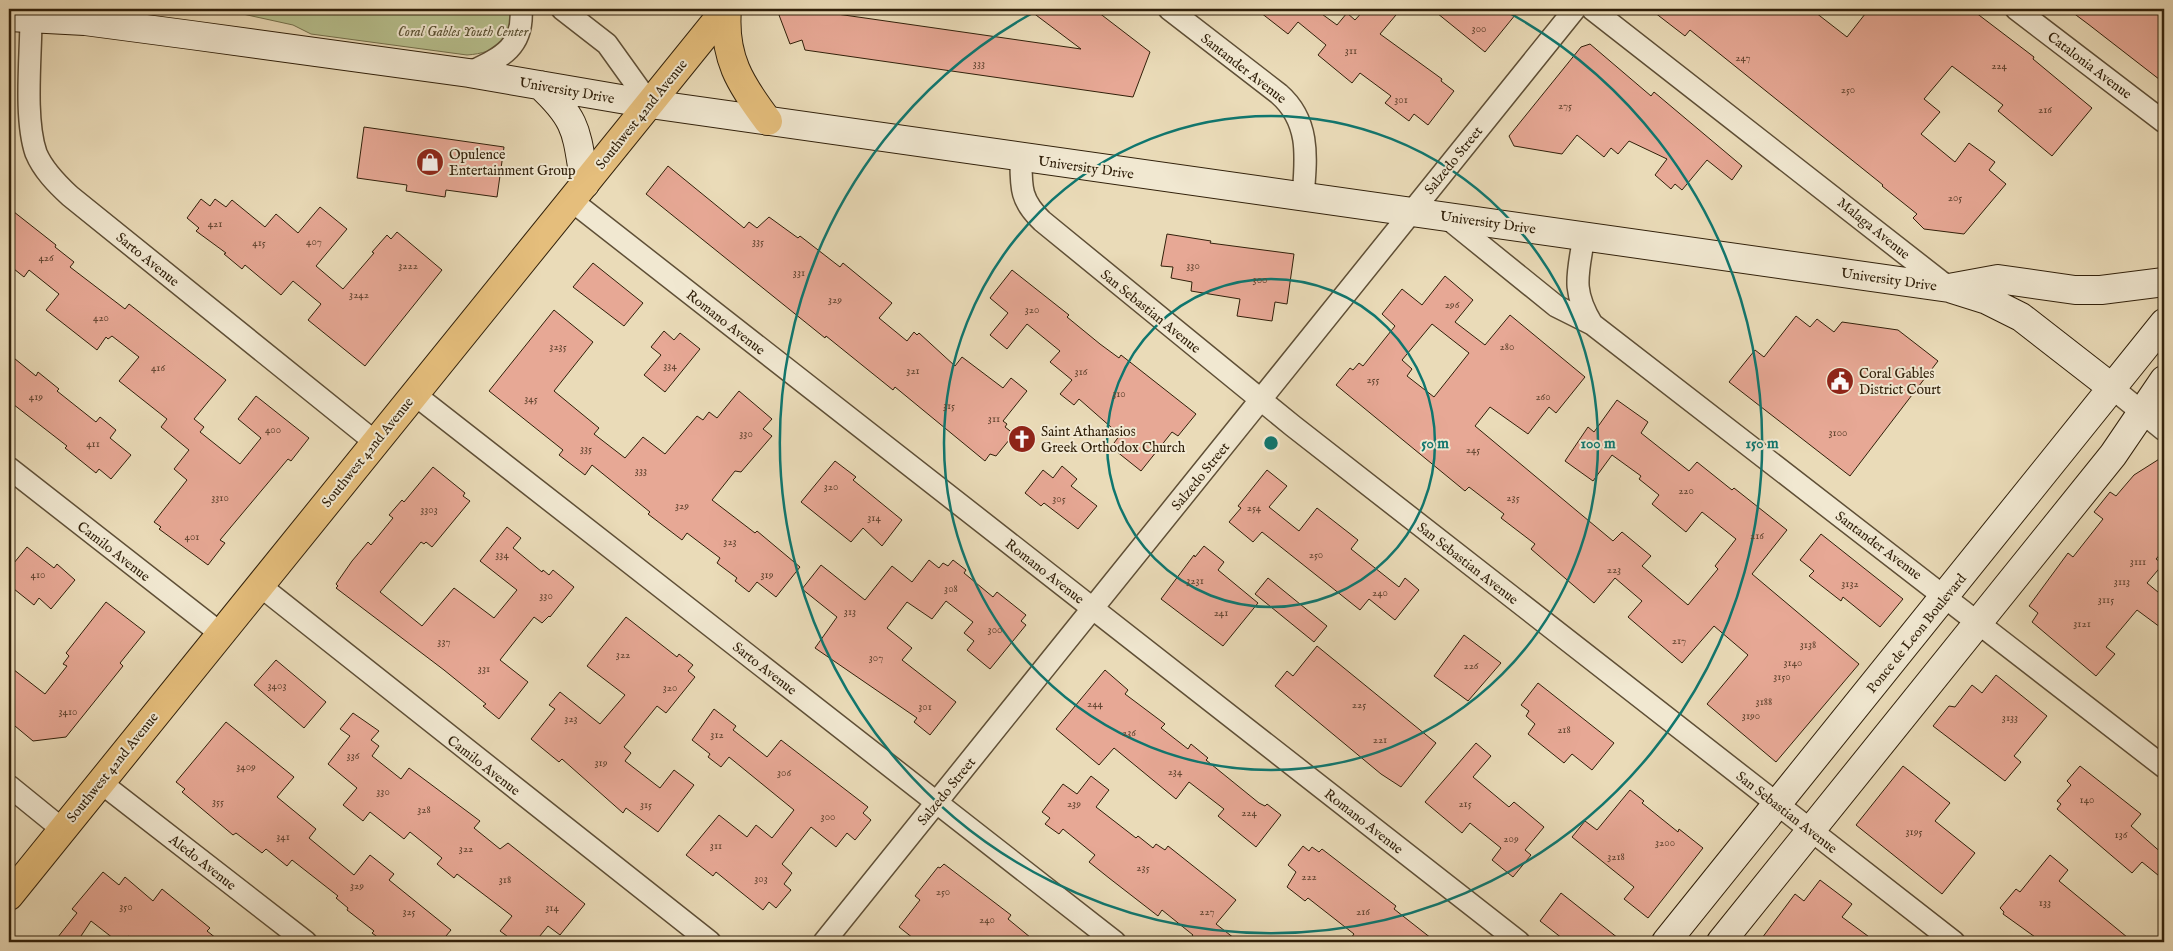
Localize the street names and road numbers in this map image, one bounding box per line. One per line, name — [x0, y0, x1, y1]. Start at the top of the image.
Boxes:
street label: Catalonia Avenue — [2044, 28, 2136, 104]
street label: Santander Avenue — [1197, 30, 1290, 108]
street label: Southwest 42nd Avenue — [592, 55, 692, 173]
street label: University Drive — [518, 74, 616, 108]
street label: Salzedo Street — [1421, 123, 1487, 198]
street label: University Drive — [1037, 152, 1135, 184]
street label: Malaga Avenue — [1833, 194, 1914, 264]
street label: University Drive — [1439, 207, 1537, 239]
street label: Sarto Avenue — [112, 229, 183, 291]
street label: University Drive — [1840, 264, 1938, 296]
street label: San Sebastian Avenue — [1097, 266, 1205, 358]
street label: Romano Avenue — [682, 286, 769, 360]
street label: Southwest 42nd Avenue — [318, 393, 418, 511]
street label: Salzedo Street — [1168, 439, 1234, 514]
street label: Santander Avenue — [1832, 507, 1926, 585]
street label: Camilo Avenue — [73, 518, 154, 586]
street label: San Sebastian Avenue — [1413, 519, 1522, 609]
street label: Romano Avenue — [1001, 535, 1088, 609]
street label: Ponce de Leon Boulevard — [1863, 570, 1971, 697]
street label: Sarto Avenue — [729, 638, 801, 700]
street label: Southwest 42nd Avenue — [63, 708, 163, 826]
street label: Camilo Avenue — [443, 732, 524, 800]
street label: Salzedo Street — [914, 754, 980, 829]
street label: San Sebastian Avenue — [1732, 768, 1841, 858]
street label: Romano Avenue — [1320, 785, 1407, 859]
street label: Aledo Avenue — [164, 830, 240, 895]

